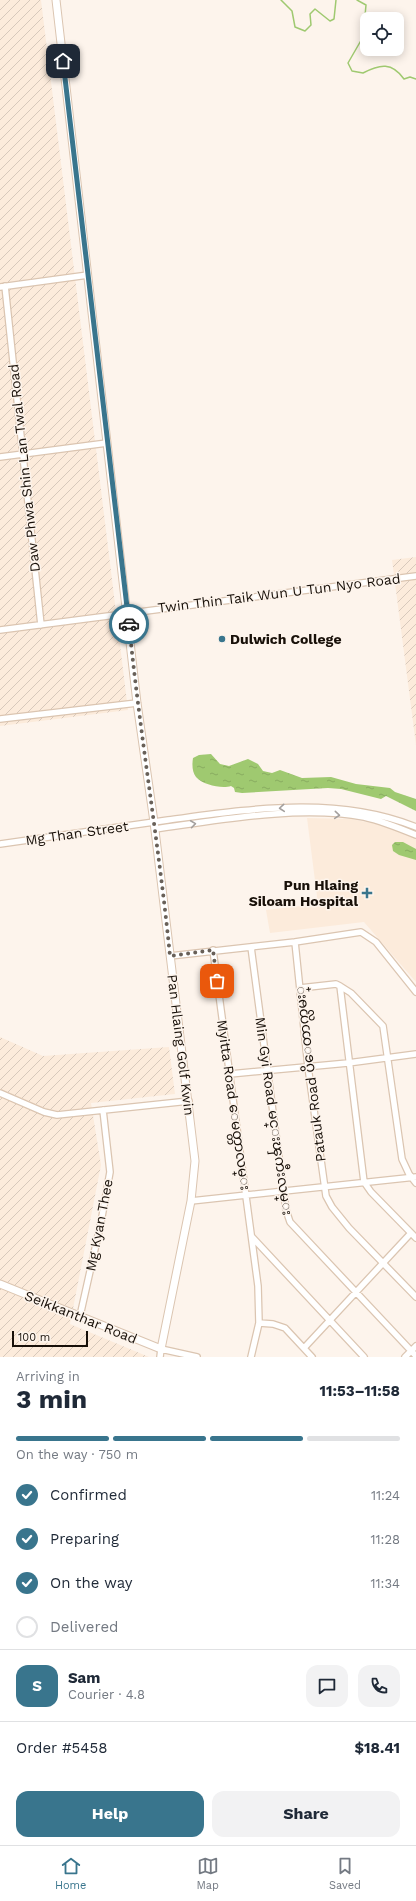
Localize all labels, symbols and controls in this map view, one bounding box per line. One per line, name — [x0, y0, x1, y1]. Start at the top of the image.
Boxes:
map controls — [360, 12, 404, 56]
button: locate — [360, 12, 404, 56]
pin — [46, 44, 80, 78]
icon: home — [52, 50, 74, 72]
street label: Daw Phwa Shin Lan Twal Road — [5, 363, 43, 573]
street label: Twin Thin Taik Wun U Tun Nyo Road — [157, 570, 401, 616]
courier — [109, 604, 149, 644]
icon: car — [118, 613, 140, 635]
place label: Dulwich College — [230, 631, 342, 647]
marker: Dulwich College — [217, 634, 227, 644]
one-way arrow — [279, 803, 285, 812]
one-way arrow — [334, 810, 340, 819]
street label: Mg Than Street — [24, 818, 130, 848]
one-way arrow — [190, 820, 196, 829]
place label: Pun Hlaing Siloam Hospital — [249, 877, 358, 909]
marker: Pun Hlaing Siloam Hospital — [361, 887, 373, 899]
pin — [200, 964, 234, 998]
icon: bag — [206, 970, 228, 992]
street label: Pan Hlaing Golf Kwin — [164, 973, 198, 1117]
street label: Patauk Road ပိေတာက္လမး္ — [289, 985, 333, 1163]
street label: Min Gyi Road မင္းၾကီးလမ္း — [248, 1016, 298, 1217]
street label: Myitta Road ေမတ္တာလမ္း — [210, 1019, 254, 1192]
street label: Mg Kyan Thee — [82, 1178, 116, 1272]
street label: Seikkanthar Road — [22, 1287, 140, 1347]
scale bar — [12, 1329, 88, 1348]
text: 100 m — [18, 1331, 50, 1344]
text: Arriving in — [16, 1369, 80, 1384]
text: 11:53–11:58 — [320, 1382, 400, 1400]
text: 3 min — [16, 1384, 87, 1414]
text: On the way · 750 m — [16, 1447, 138, 1462]
icon: check — [16, 1484, 38, 1506]
text: Confirmed — [50, 1486, 127, 1504]
text: 11:24 — [371, 1488, 400, 1503]
icon: check — [16, 1528, 38, 1550]
text: Preparing — [50, 1530, 119, 1548]
text: 11:28 — [370, 1532, 400, 1547]
icon: check — [16, 1572, 38, 1594]
text: On the way — [50, 1574, 132, 1592]
text: 11:34 — [370, 1576, 400, 1591]
text: Delivered — [50, 1618, 118, 1636]
button: chat — [306, 1665, 348, 1707]
button: phone — [358, 1665, 400, 1707]
text: Sam — [68, 1669, 100, 1687]
text: S — [32, 1677, 42, 1695]
text: Courier · 4.8 — [68, 1687, 145, 1702]
text: Order #5458 — [16, 1739, 107, 1757]
text: $18.41 — [354, 1739, 400, 1757]
button: Help — [16, 1791, 204, 1837]
button: Share — [212, 1791, 400, 1837]
tab: Home — [55, 1855, 86, 1892]
tab: Map — [196, 1855, 219, 1892]
tab: Saved — [329, 1855, 361, 1892]

